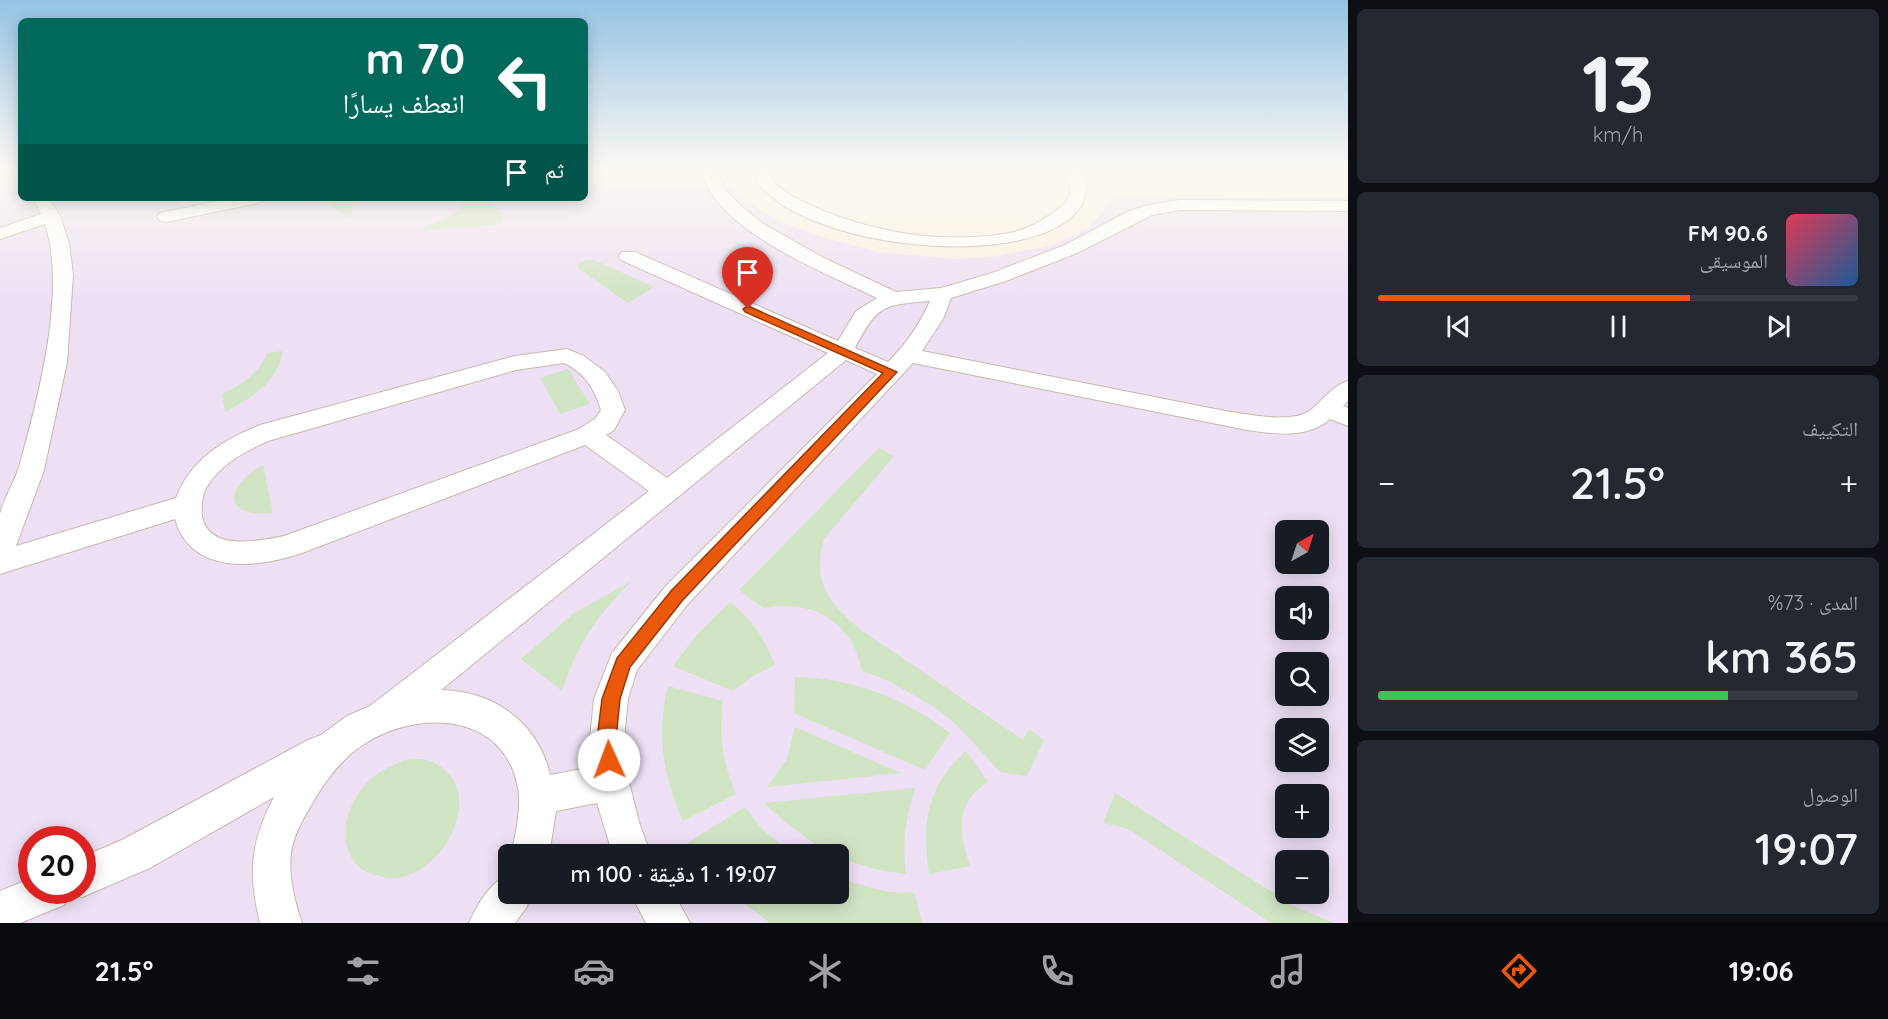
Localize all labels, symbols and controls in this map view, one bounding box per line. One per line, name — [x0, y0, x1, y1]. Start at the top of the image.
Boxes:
text: 70 m — [366, 32, 465, 85]
text: 13 — [1582, 34, 1654, 132]
icon: left — [486, 42, 564, 120]
text: انعطف يسارًا — [343, 86, 465, 120]
text: km/h — [1593, 122, 1643, 147]
icon: arrive — [500, 156, 533, 189]
text: ثم — [545, 156, 564, 184]
text: 90.6 FM — [1688, 219, 1768, 247]
pin — [722, 247, 773, 309]
text: الموسيقى — [1700, 248, 1768, 273]
icon: arrive — [731, 256, 764, 289]
icon: previous — [1442, 310, 1475, 343]
icon: pause — [1602, 310, 1635, 343]
icon: next — [1762, 310, 1795, 343]
text: التكييف — [1802, 416, 1858, 441]
text: 21.5° — [1570, 454, 1665, 510]
text: − — [1378, 462, 1395, 503]
text: + — [1839, 462, 1858, 503]
north arrow — [1275, 520, 1329, 574]
map controls — [1275, 520, 1329, 904]
button: sound — [1275, 586, 1329, 640]
text: المدى · 73% — [1768, 590, 1858, 615]
text: 365 km — [1705, 628, 1858, 684]
button: search — [1275, 652, 1329, 706]
button: layers — [1275, 718, 1329, 772]
position arrow — [577, 728, 641, 792]
text: الوصول — [1803, 782, 1858, 807]
button: + — [1275, 784, 1329, 838]
text: 19:07 — [1755, 820, 1858, 876]
speed limit sign: 20 — [18, 826, 96, 904]
button: − — [1275, 850, 1329, 904]
text: 19:07 · 1 دقيقة · 100 m — [570, 860, 777, 888]
icon: filters — [342, 950, 384, 992]
icon: car — [573, 950, 615, 992]
icon: climate — [804, 950, 846, 992]
icon: phone — [1036, 950, 1078, 992]
icon: music — [1267, 950, 1309, 992]
icon: directions — [1498, 950, 1540, 992]
text: 21.5° — [95, 954, 153, 988]
text: 19:06 — [1729, 954, 1793, 988]

